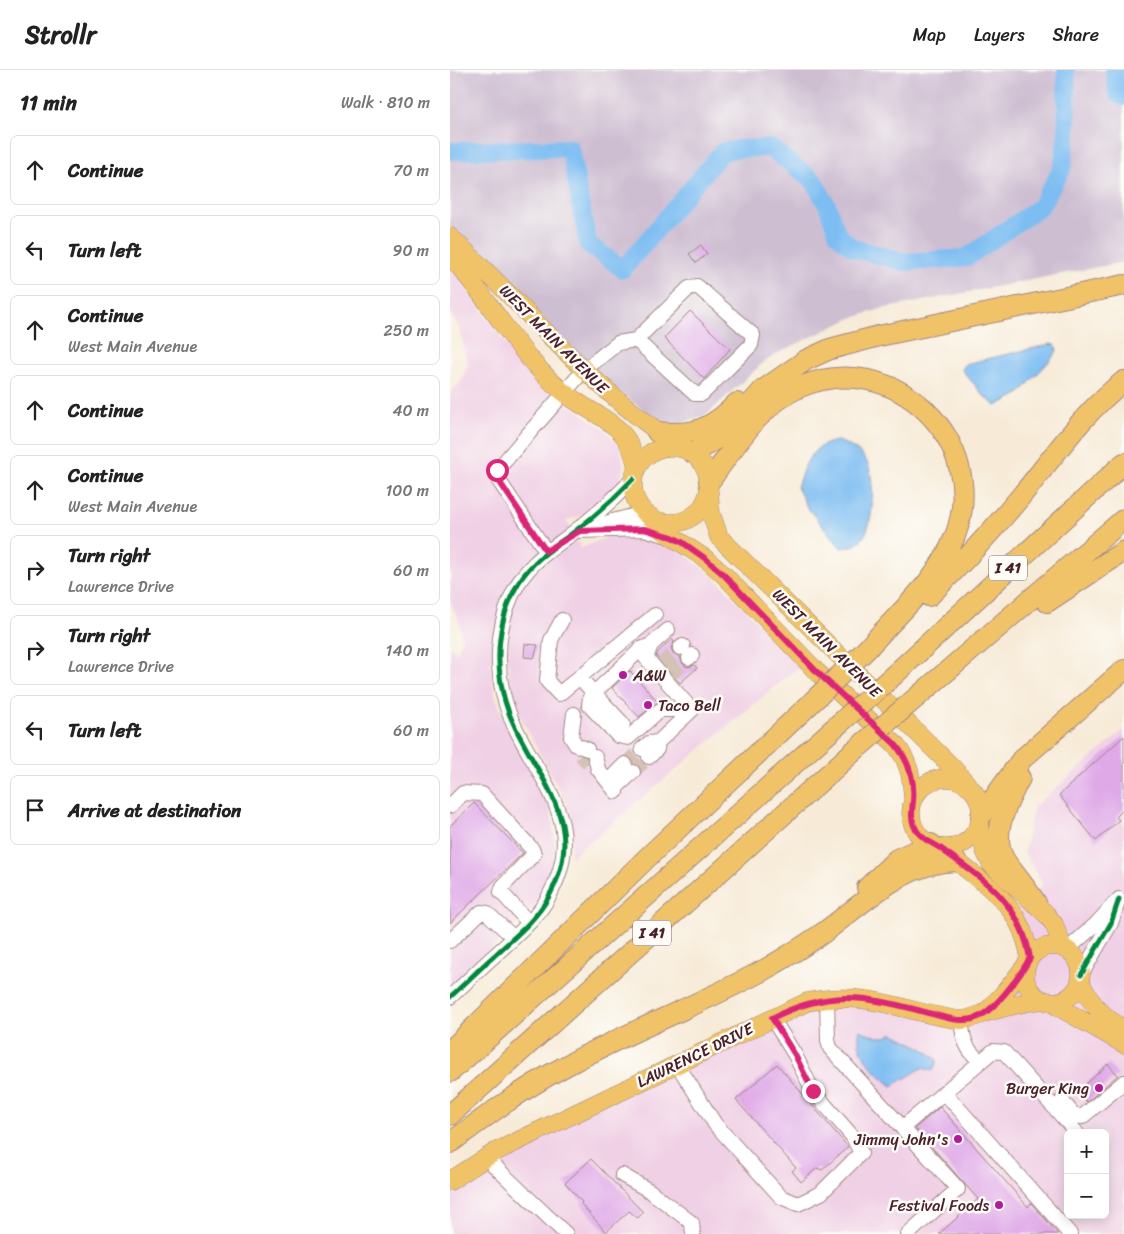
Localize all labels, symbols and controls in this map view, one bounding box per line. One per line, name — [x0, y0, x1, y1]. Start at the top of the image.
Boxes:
text: Strollr — [25, 14, 96, 56]
text: Map — [913, 19, 946, 51]
text: Layers — [974, 19, 1025, 51]
text: Share — [1053, 19, 1099, 51]
text: 11 min — [20, 84, 77, 122]
text: Walk · 810 m — [341, 88, 430, 117]
text: Continue — [68, 154, 144, 187]
icon: ahead — [21, 156, 49, 184]
text: 70 m — [393, 156, 429, 185]
text: Turn left — [68, 234, 141, 267]
icon: left — [21, 236, 49, 264]
text: 90 m — [393, 236, 429, 265]
street label: WEST MAIN AVENUE — [492, 277, 617, 402]
text: Continue — [68, 299, 144, 332]
icon: ahead — [21, 316, 49, 344]
text: 250 m — [383, 316, 429, 345]
text: West Main Avenue — [68, 332, 197, 361]
text: Continue — [68, 394, 144, 427]
icon: ahead — [21, 396, 49, 424]
text: 40 m — [392, 396, 429, 425]
text: Continue — [68, 459, 144, 492]
route start — [486, 459, 509, 482]
icon: ahead — [21, 476, 49, 504]
text: 100 m — [385, 476, 429, 505]
text: West Main Avenue — [68, 492, 197, 521]
text: Turn right — [68, 539, 150, 572]
icon: right — [21, 556, 49, 584]
text: 60 m — [393, 556, 429, 585]
road number: I 41 — [989, 556, 1027, 580]
text: Lawrence Drive — [68, 572, 174, 601]
street label: WEST MAIN AVENUE — [765, 581, 890, 706]
text: Turn right — [68, 619, 150, 652]
icon: right — [21, 636, 49, 664]
text: 140 m — [386, 636, 429, 665]
text: Lawrence Drive — [68, 652, 174, 681]
place label: A&W — [632, 661, 667, 690]
marker: A&W — [617, 669, 629, 681]
place label: Taco Bell — [658, 691, 721, 720]
marker: Taco Bell — [642, 699, 654, 711]
text: Turn left — [68, 714, 141, 747]
icon: left — [21, 716, 49, 744]
text: 60 m — [393, 716, 429, 745]
text: Arrive at destination — [68, 794, 241, 827]
icon: arrive — [21, 796, 49, 824]
road number: I 41 — [633, 920, 671, 946]
street label: LAWRENCE DRIVE — [632, 1014, 759, 1096]
place label: Burger King — [1006, 1074, 1089, 1103]
route end — [802, 1080, 825, 1103]
marker: Burger King — [1093, 1082, 1105, 1094]
place label: Jimmy John's — [853, 1125, 948, 1154]
map controls — [1064, 1129, 1109, 1219]
button: + — [1064, 1129, 1109, 1174]
marker: Jimmy John's — [952, 1133, 964, 1145]
button: − — [1064, 1174, 1109, 1219]
place label: Festival Foods — [889, 1191, 989, 1220]
marker: Festival Foods — [993, 1199, 1005, 1211]

